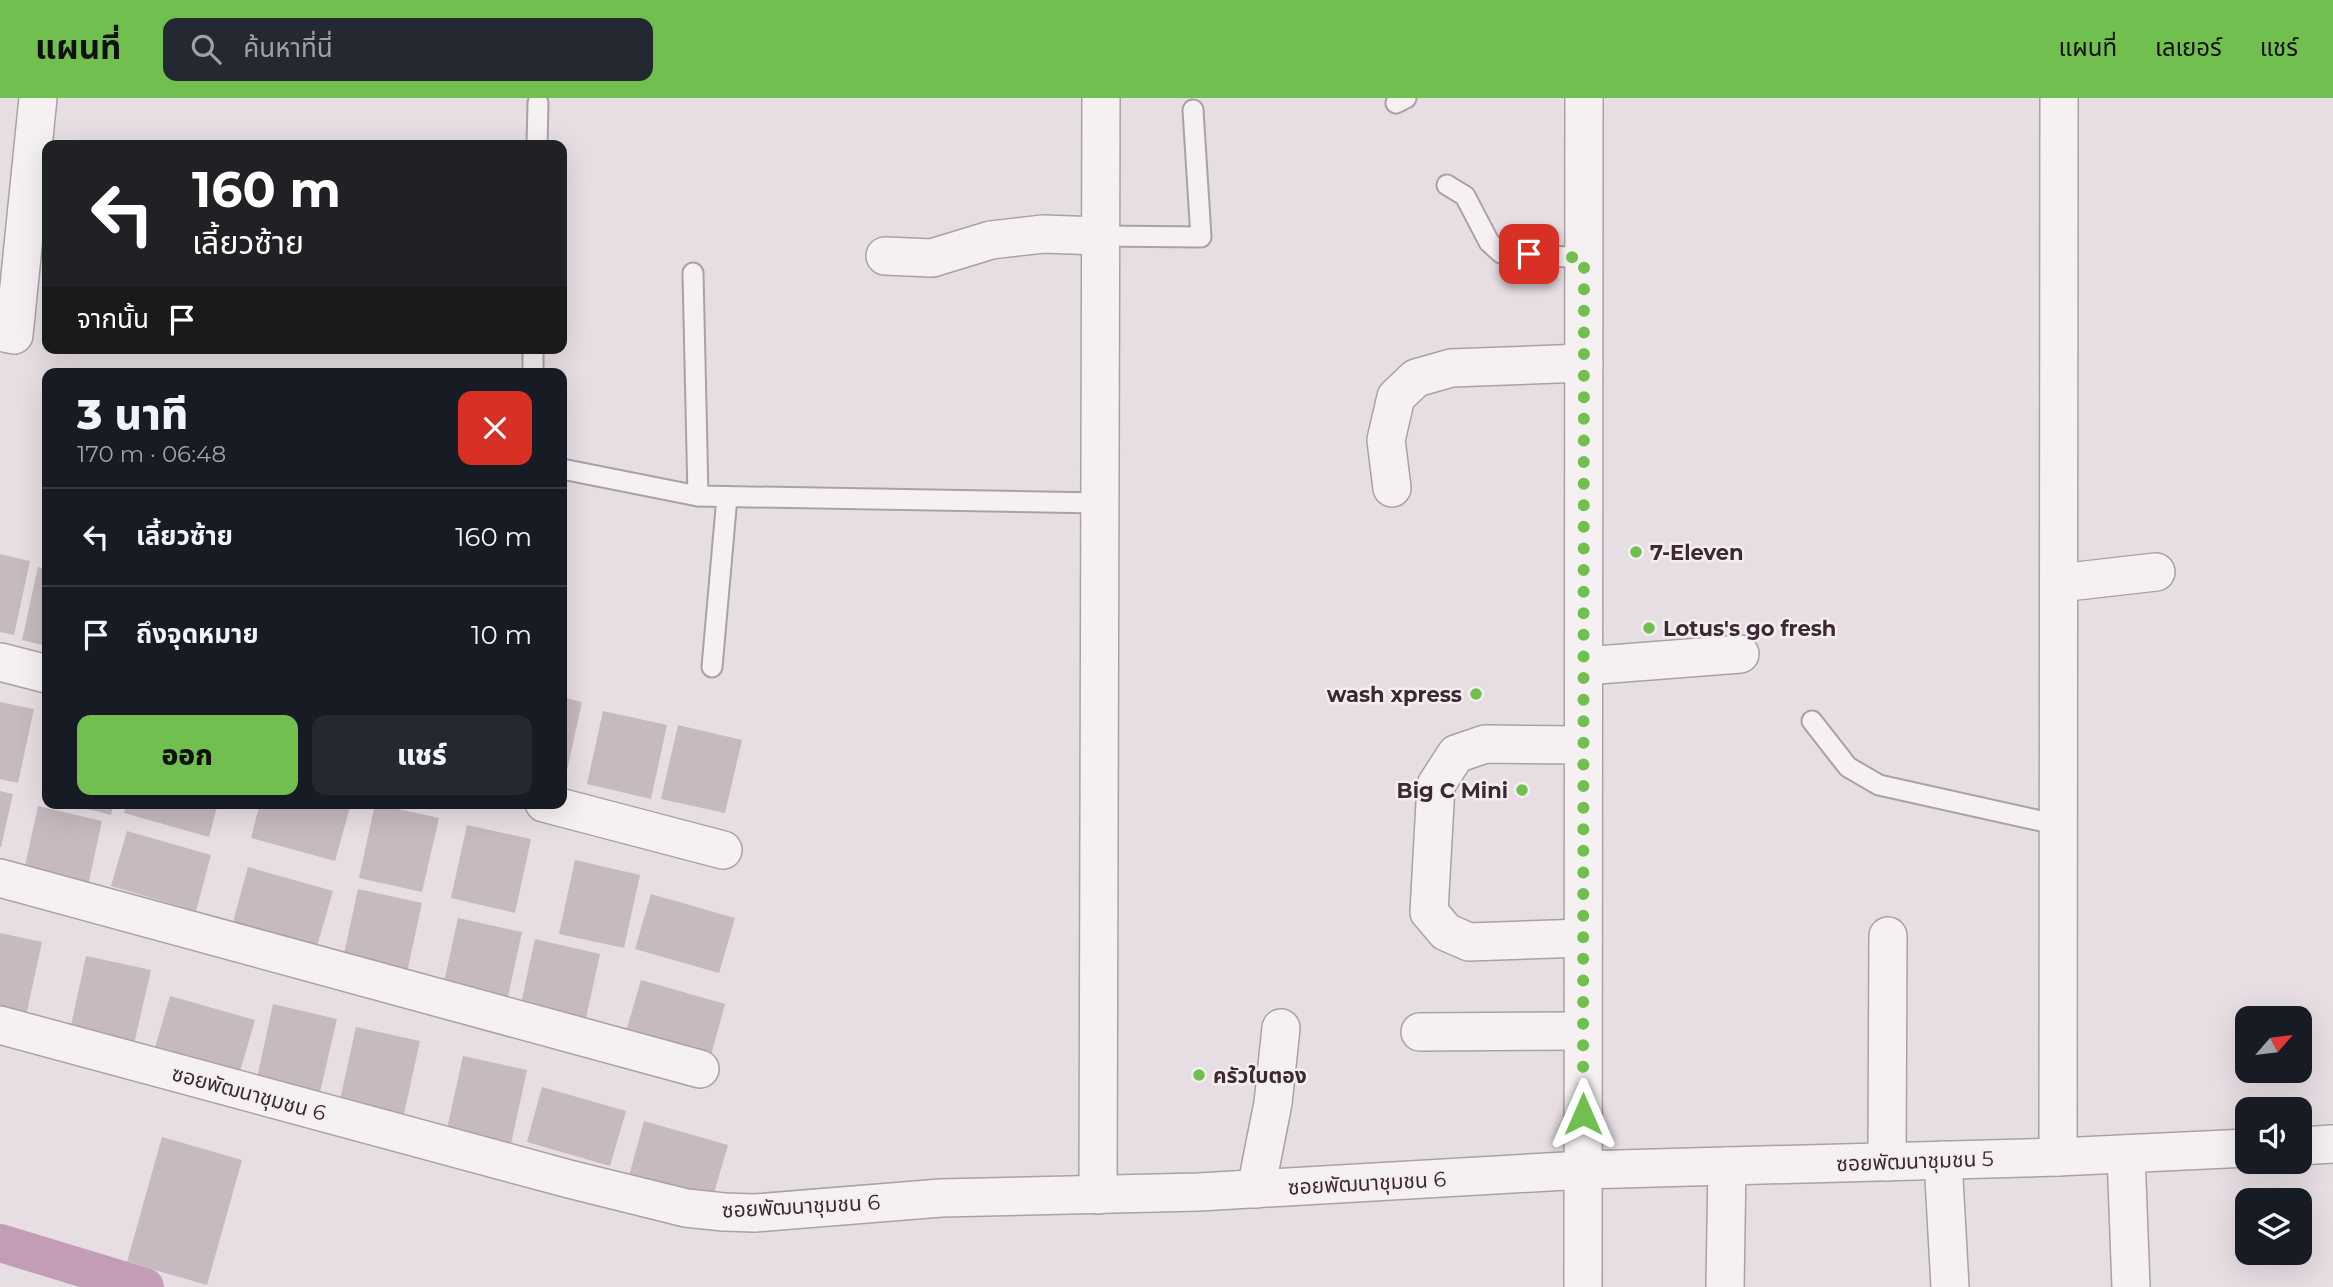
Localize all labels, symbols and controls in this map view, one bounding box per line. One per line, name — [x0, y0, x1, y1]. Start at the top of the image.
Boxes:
search box — [163, 18, 653, 81]
text: แผนที่ — [35, 27, 121, 67]
icon: search — [187, 30, 225, 68]
text: ค้นหาที่นี่ — [243, 32, 333, 64]
text: แผนที่ — [2059, 33, 2117, 62]
text: เลเยอร์ — [2155, 33, 2222, 62]
text: แชร์ — [2260, 33, 2298, 62]
text: 160 m — [192, 160, 341, 219]
icon: left — [77, 168, 168, 259]
text: เลี้ยวซ้าย — [192, 223, 304, 262]
pin — [1499, 224, 1559, 284]
icon: arrive — [1510, 235, 1548, 273]
icon: arrive — [163, 301, 201, 339]
text: จากนั้น — [77, 303, 149, 335]
text: 3 นาที — [77, 388, 188, 440]
button: close — [458, 391, 532, 465]
text: 170 m · 06:48 — [77, 440, 226, 468]
icon: left — [77, 518, 115, 556]
text: เลี้ยวซ้าย — [136, 520, 233, 552]
text: 160 m — [455, 521, 532, 553]
place label: 7-Eleven — [1650, 540, 1744, 565]
marker: 7-Eleven — [1628, 544, 1644, 560]
icon: arrive — [77, 616, 115, 654]
place label: Lotus's go fresh — [1663, 616, 1836, 641]
text: ถึงจุดหมาย — [136, 618, 259, 650]
text: 10 m — [471, 619, 532, 651]
marker: Lotus's go fresh — [1641, 620, 1657, 636]
place label: wash xpress — [1327, 682, 1462, 707]
marker: wash xpress — [1468, 686, 1484, 702]
button: ออก — [77, 715, 298, 795]
button: แชร์ — [312, 715, 532, 795]
place label: Big C Mini — [1397, 778, 1508, 803]
marker: Big C Mini — [1514, 782, 1530, 798]
north arrow — [2235, 1006, 2312, 1083]
map controls — [2235, 1006, 2312, 1265]
street label: ซอยพัฒนาชุมชน 6 — [169, 1060, 329, 1127]
place label: ครัวใบตอง — [1213, 1063, 1307, 1088]
marker: ครัวใบตอง — [1191, 1067, 1207, 1083]
position arrow — [1546, 1077, 1620, 1151]
button: sound — [2235, 1097, 2312, 1174]
street label: ซอยพัฒนาชุมชน 5 — [1836, 1146, 1994, 1177]
street label: ซอยพัฒนาชุมชน 6 — [1287, 1166, 1447, 1201]
button: layers — [2235, 1188, 2312, 1265]
street label: ซอยพัฒนาชุมชน 6 — [721, 1189, 881, 1224]

